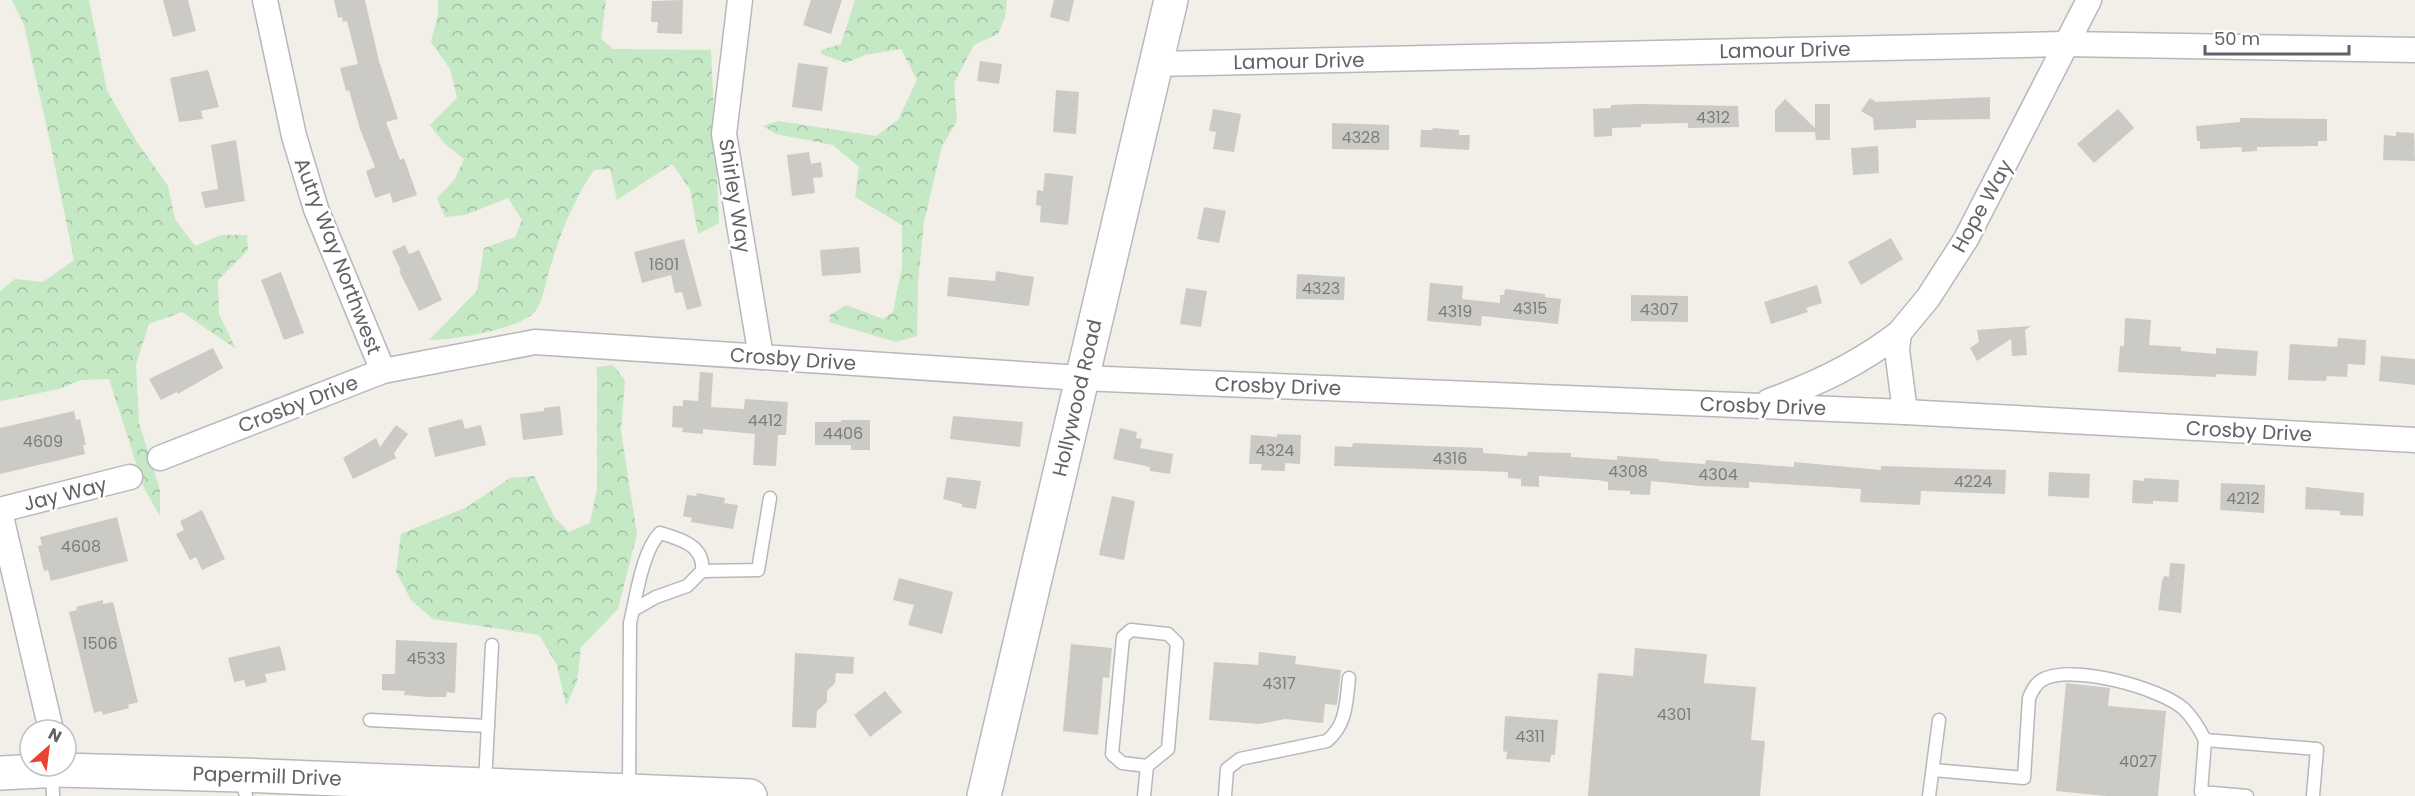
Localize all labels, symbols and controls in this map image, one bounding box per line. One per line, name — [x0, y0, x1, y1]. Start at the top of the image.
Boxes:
scale bar — [2205, 18, 2349, 56]
text: 50 m — [2214, 26, 2260, 51]
street label: Lamour Drive — [1719, 35, 1851, 65]
street label: Lamour Drive — [1233, 46, 1365, 76]
house number: 4312 — [1696, 106, 1730, 129]
house number: 4328 — [1342, 126, 1380, 149]
street label: Shirley Way — [712, 137, 758, 255]
street label: Autry Way Northwest — [288, 154, 388, 358]
street label: Hope Way — [1945, 155, 2019, 257]
house number: 1601 — [649, 253, 679, 276]
house number: 4323 — [1302, 277, 1340, 300]
house number: 4315 — [1513, 297, 1547, 320]
house number: 4307 — [1640, 298, 1678, 321]
house number: 4319 — [1438, 300, 1472, 323]
street label: Hollywood Road — [1045, 317, 1109, 479]
street label: Crosby Drive — [729, 341, 857, 377]
street label: Crosby Drive — [234, 368, 362, 440]
street label: Crosby Drive — [1214, 370, 1342, 402]
street label: Crosby Drive — [1699, 390, 1827, 422]
house number: 4412 — [748, 409, 782, 432]
street label: Crosby Drive — [2185, 414, 2313, 448]
house number: 4406 — [823, 422, 863, 445]
house number: 4609 — [23, 430, 63, 453]
house number: 4324 — [1256, 439, 1294, 462]
house number: 4316 — [1433, 447, 1467, 470]
house number: 4308 — [1608, 460, 1648, 483]
house number: 4304 — [1698, 463, 1738, 486]
street label: Jay Way — [20, 470, 110, 518]
house number: 4224 — [1954, 470, 1992, 493]
house number: 4212 — [2226, 487, 2260, 510]
house number: 4608 — [61, 535, 101, 558]
house number: 1506 — [82, 632, 118, 655]
house number: 4533 — [407, 647, 445, 670]
house number: 4317 — [1262, 672, 1296, 695]
house number: 4301 — [1657, 703, 1691, 726]
north arrow — [18, 718, 78, 778]
text: N — [44, 722, 66, 748]
house number: 4311 — [1515, 725, 1545, 748]
house number: 4027 — [2119, 750, 2157, 773]
street label: Papermill Drive — [192, 759, 342, 793]

